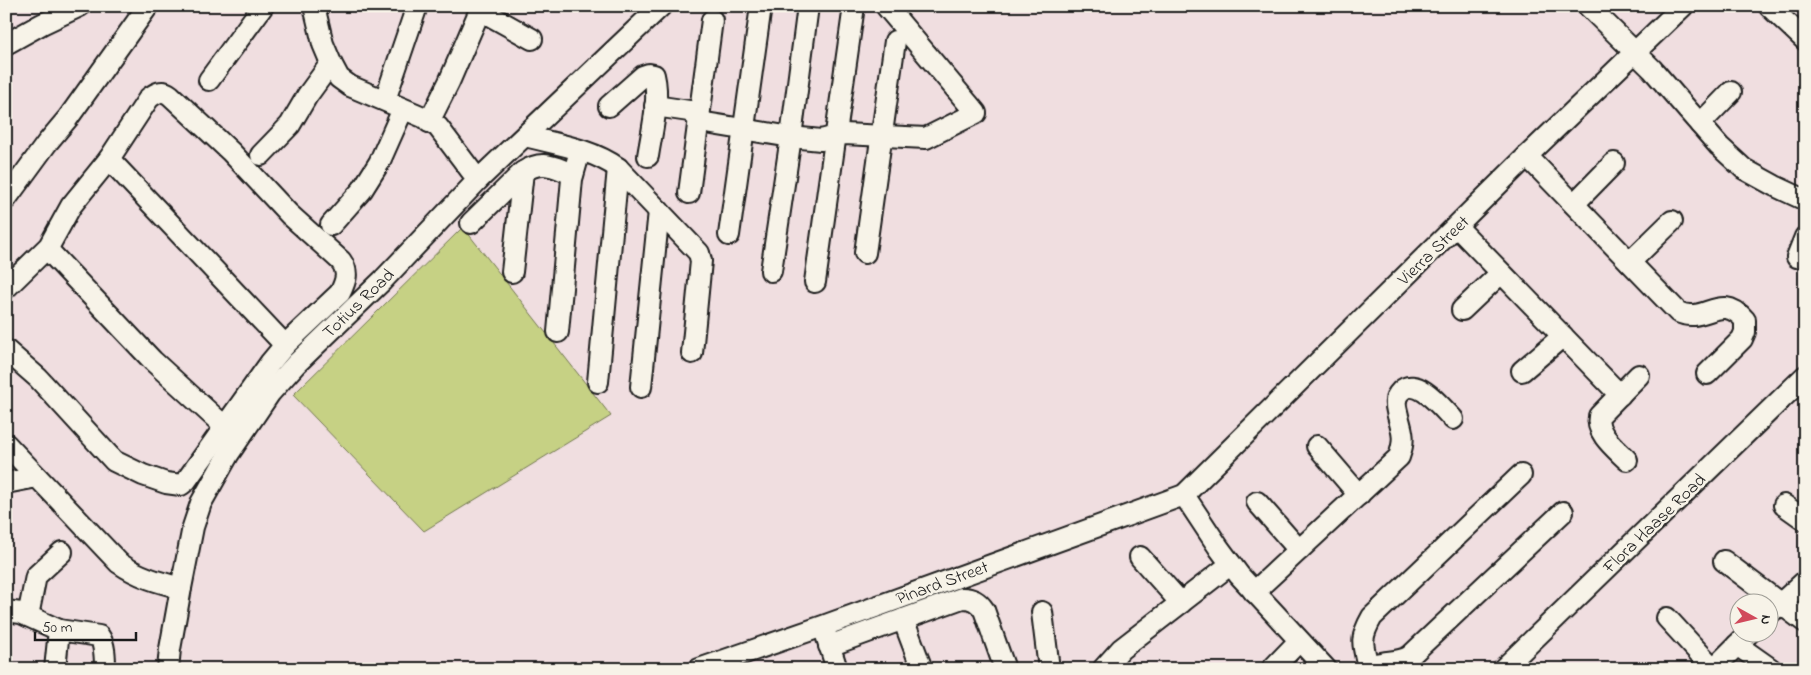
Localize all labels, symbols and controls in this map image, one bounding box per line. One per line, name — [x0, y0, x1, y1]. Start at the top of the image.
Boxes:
street label: Vierra Street — [1392, 210, 1476, 293]
street label: Totius Road — [318, 263, 401, 346]
street label: Flora Haase Road — [1597, 468, 1713, 581]
street label: Pinard Street — [893, 555, 993, 613]
north arrow — [1728, 592, 1778, 642]
scale bar — [35, 610, 136, 642]
text: N — [1754, 613, 1776, 626]
text: 50 m — [42, 617, 73, 639]

